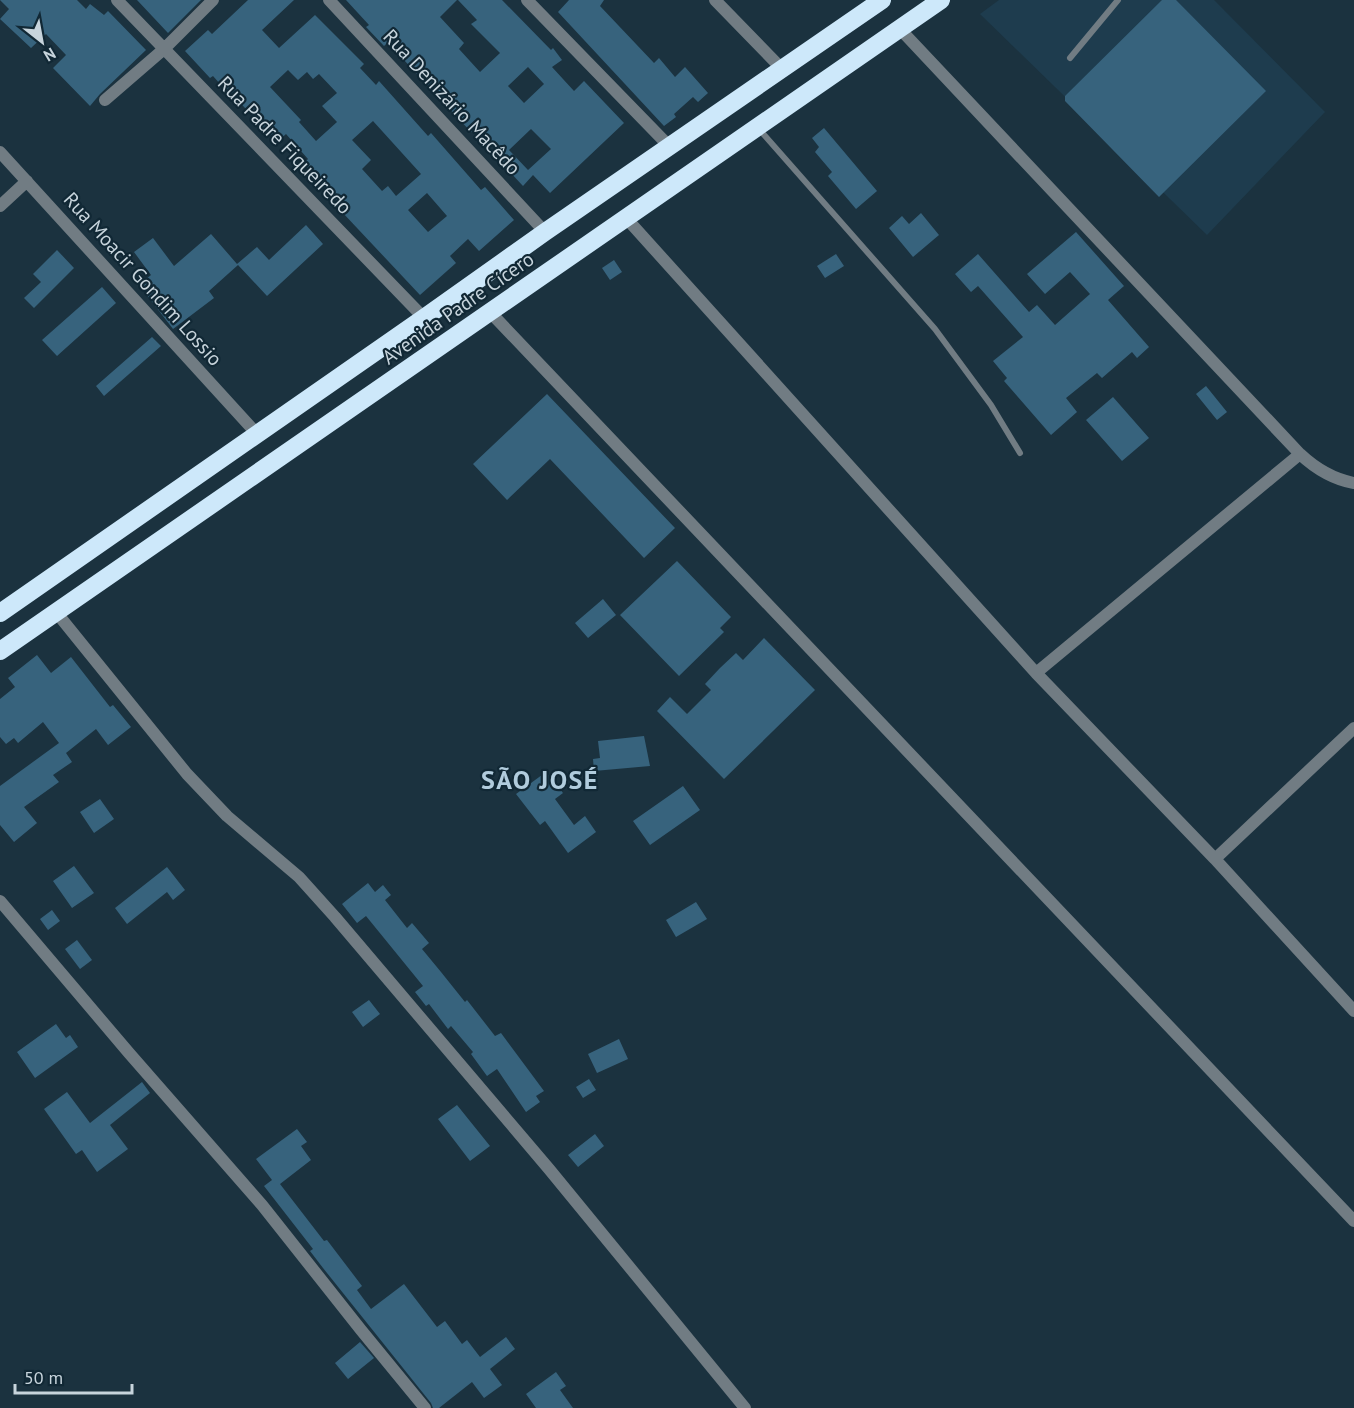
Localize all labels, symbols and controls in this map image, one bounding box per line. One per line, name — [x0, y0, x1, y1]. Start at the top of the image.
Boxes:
north arrow — [12, 12, 72, 72]
street label: Rua Denizário Macêdo — [378, 24, 526, 180]
text: N — [40, 44, 59, 66]
street label: Rua Padre Fiqueiredo — [212, 70, 358, 220]
street label: Rua Moacir Gondim Lossio — [58, 187, 228, 371]
street label: Avenida Padre Cícero — [377, 246, 539, 370]
district label: SÃO JOSÉ — [481, 763, 599, 796]
scale bar — [15, 1357, 132, 1395]
text: 50 m — [24, 1366, 63, 1389]

